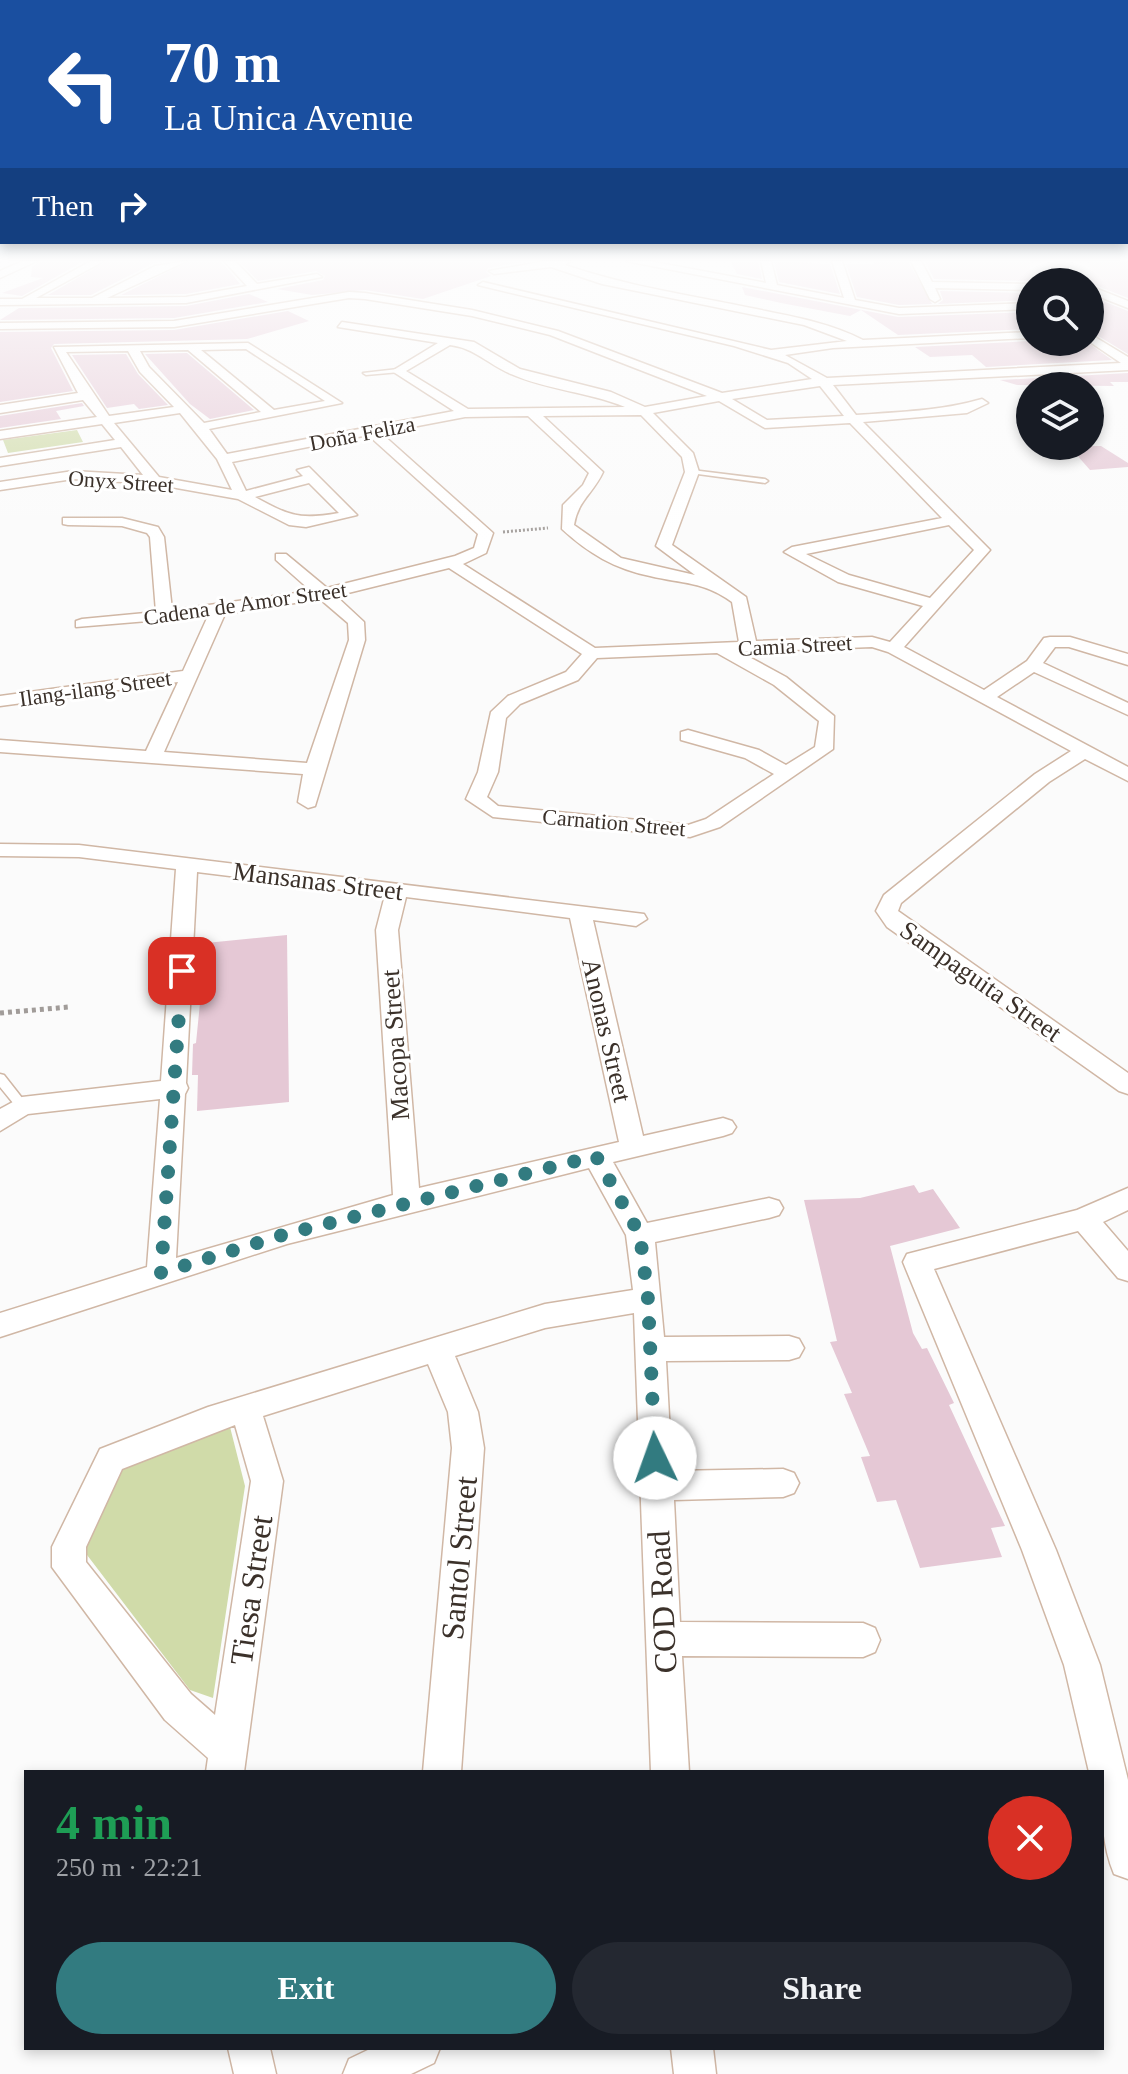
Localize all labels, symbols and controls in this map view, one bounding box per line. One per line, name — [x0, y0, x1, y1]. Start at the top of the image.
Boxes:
icon: left — [32, 32, 136, 136]
text: 70 m — [164, 32, 281, 94]
text: La Unica Avenue — [164, 98, 413, 138]
icon: right — [110, 184, 154, 228]
text: Then — [32, 189, 94, 222]
map controls — [1016, 268, 1104, 460]
button: search — [1016, 268, 1104, 356]
button: layers — [1016, 372, 1104, 460]
street label: Doña Feliza — [307, 411, 417, 456]
street label: Onyx Street — [67, 465, 175, 498]
street label: Cadena de Amor Street — [142, 577, 348, 630]
street label: Camia Street — [737, 630, 853, 661]
street label: Ilang-ilang Street — [17, 665, 173, 712]
street label: Carnation Street — [541, 804, 687, 841]
street label: Mansanas Street — [231, 857, 405, 906]
street label: Sampaguita Street — [895, 915, 1067, 1048]
pin — [148, 937, 216, 1005]
icon: arrive — [160, 949, 204, 993]
street label: Anonas Street — [576, 955, 637, 1106]
street label: Macopa Street — [376, 968, 415, 1121]
position arrow — [613, 1416, 697, 1500]
street label: Santol Street — [434, 1474, 484, 1641]
street label: Tiesa Street — [223, 1513, 279, 1667]
street label: COD Road — [640, 1530, 684, 1674]
text: 4 min — [56, 1796, 172, 1849]
button: close — [988, 1796, 1072, 1880]
text: 250 m · 22:21 — [56, 1853, 203, 1882]
button: Exit — [56, 1942, 556, 2034]
button: Share — [572, 1942, 1072, 2034]

